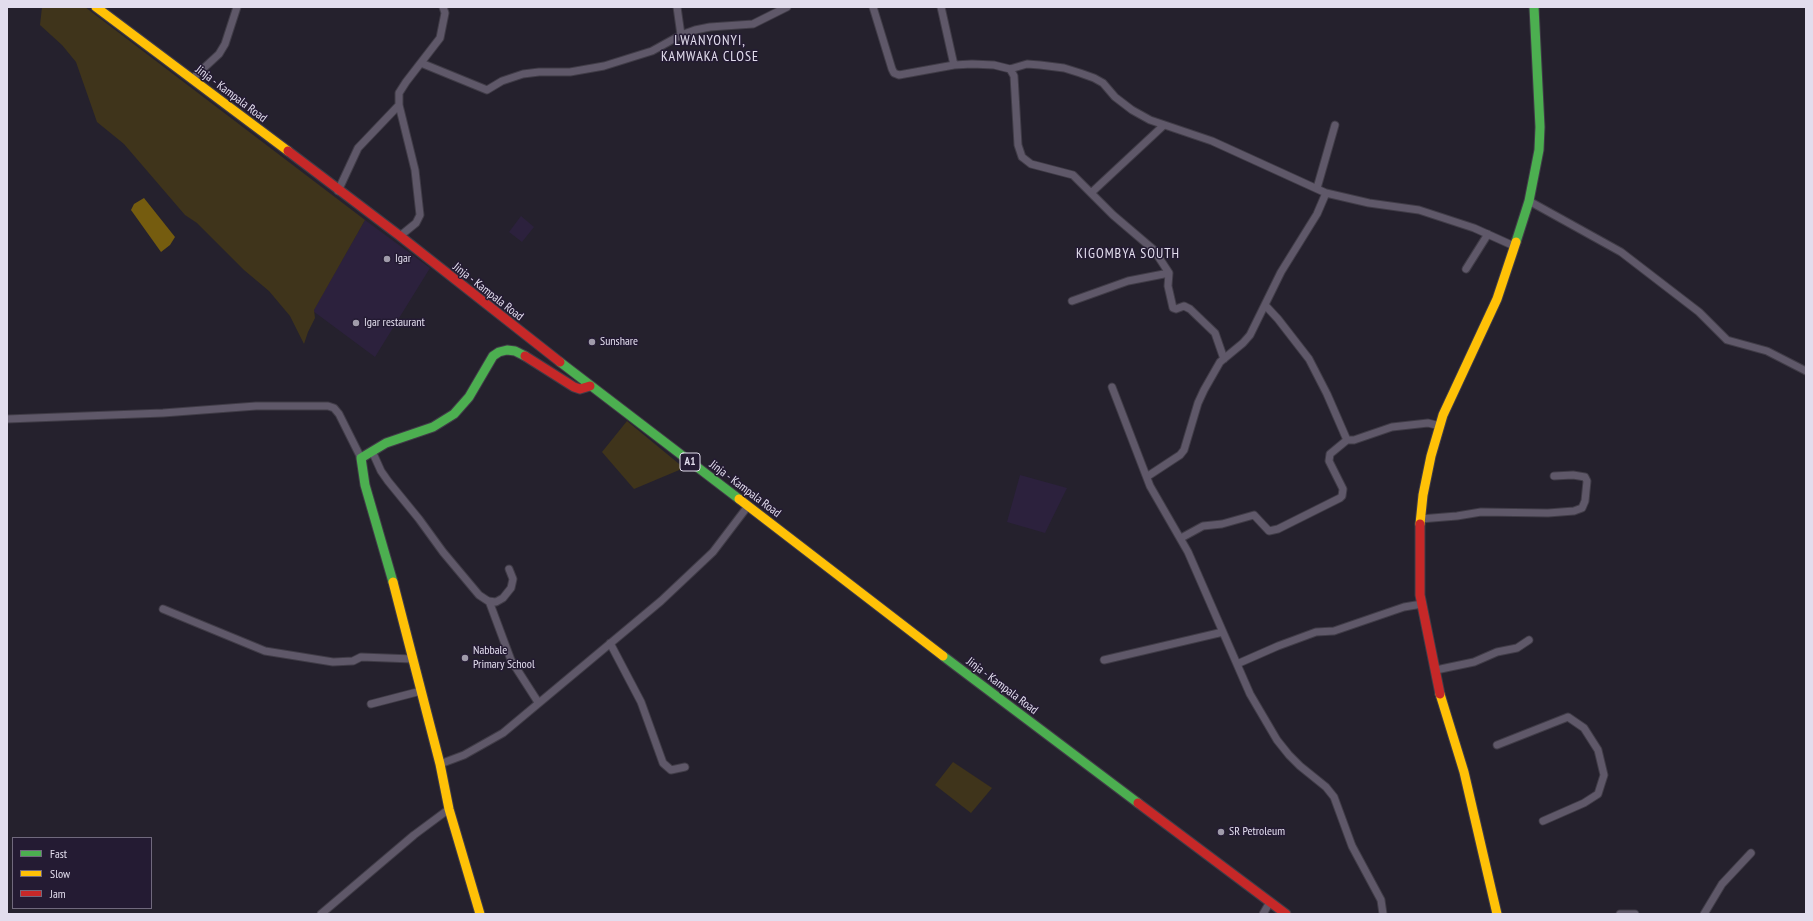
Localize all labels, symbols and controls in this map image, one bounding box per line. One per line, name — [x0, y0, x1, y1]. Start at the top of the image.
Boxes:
district label: LWANYONYI, KAMWAKA CLOSE — [661, 33, 759, 66]
street label: Jinja - Kampala Road — [192, 62, 270, 126]
district label: KIGOMBYA SOUTH — [1076, 246, 1180, 262]
place label: Igar — [395, 252, 411, 266]
marker: Igar — [382, 254, 392, 264]
street label: Jinja - Kampala Road — [450, 260, 526, 324]
place label: Igar restaurant — [364, 316, 425, 330]
marker: Igar restaurant — [351, 318, 361, 328]
place label: Sunshare — [600, 335, 638, 349]
marker: Sunshare — [587, 337, 597, 347]
road number: A1 — [680, 453, 700, 471]
street label: Jinja - Kampala Road — [706, 457, 784, 521]
place label: Nabbale Primary School — [473, 644, 535, 672]
marker: Nabbale Primary School — [460, 653, 470, 663]
street label: Jinja - Kampala Road — [963, 654, 1041, 718]
place label: SR Petroleum — [1229, 825, 1285, 839]
marker: SR Petroleum — [1216, 827, 1226, 837]
legend — [12, 837, 152, 909]
text: Fast — [50, 846, 67, 861]
text: Slow — [50, 866, 70, 881]
text: Jam — [50, 886, 66, 901]

